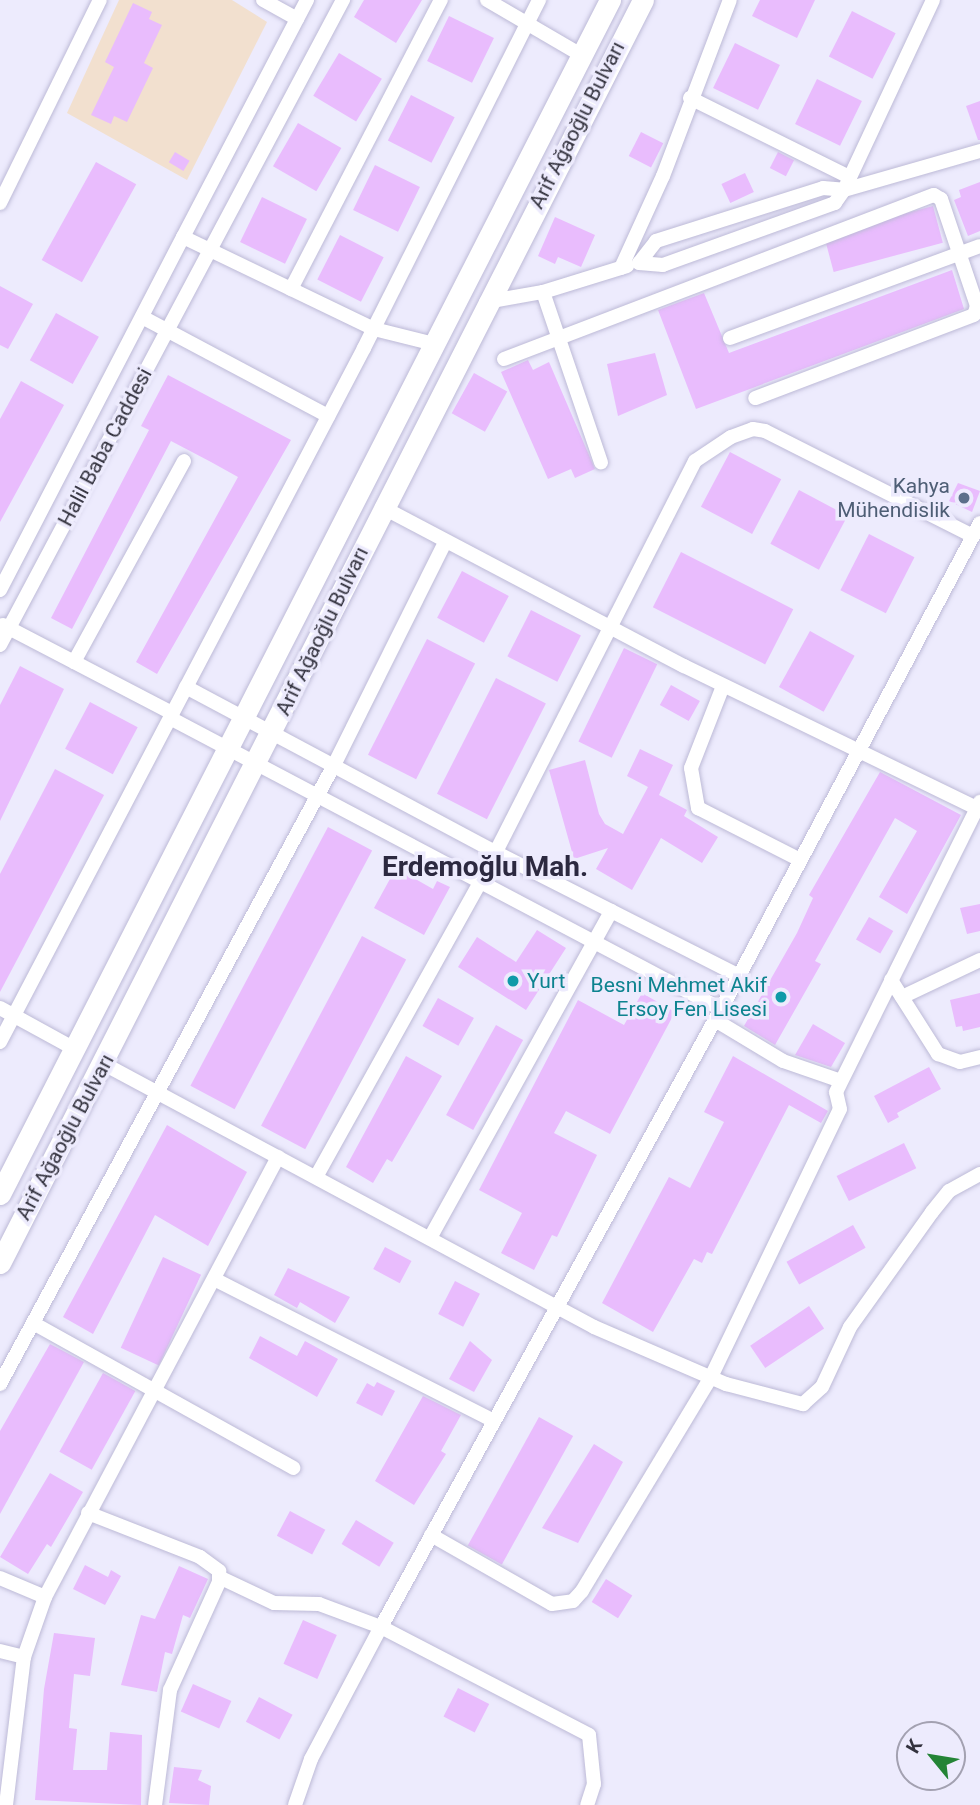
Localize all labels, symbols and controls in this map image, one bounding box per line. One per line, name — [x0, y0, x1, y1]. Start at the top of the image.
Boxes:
street label: Arif Ağaoğlu Bulvarı — [524, 37, 630, 213]
street label: Halil Baba Caddesi — [53, 364, 157, 530]
place label: Kahya Mühendislik — [837, 473, 950, 523]
marker: Kahya Mühendislik — [956, 490, 972, 506]
street label: Arif Ağaoğlu Bulvarı — [270, 543, 374, 719]
district label: Erdemoğlu Mah. — [382, 850, 588, 884]
place label: Yurt — [527, 968, 565, 994]
place label: Besni Mehmet Akif Ersoy Fen Lisesi — [591, 972, 767, 1022]
marker: Yurt — [505, 973, 521, 989]
marker: Besni Mehmet Akif Ersoy Fen Lisesi — [773, 989, 789, 1005]
street label: Arif Ağaoğlu Bulvarı — [11, 1050, 119, 1224]
north arrow — [896, 1721, 966, 1791]
text: K — [901, 1735, 927, 1757]

